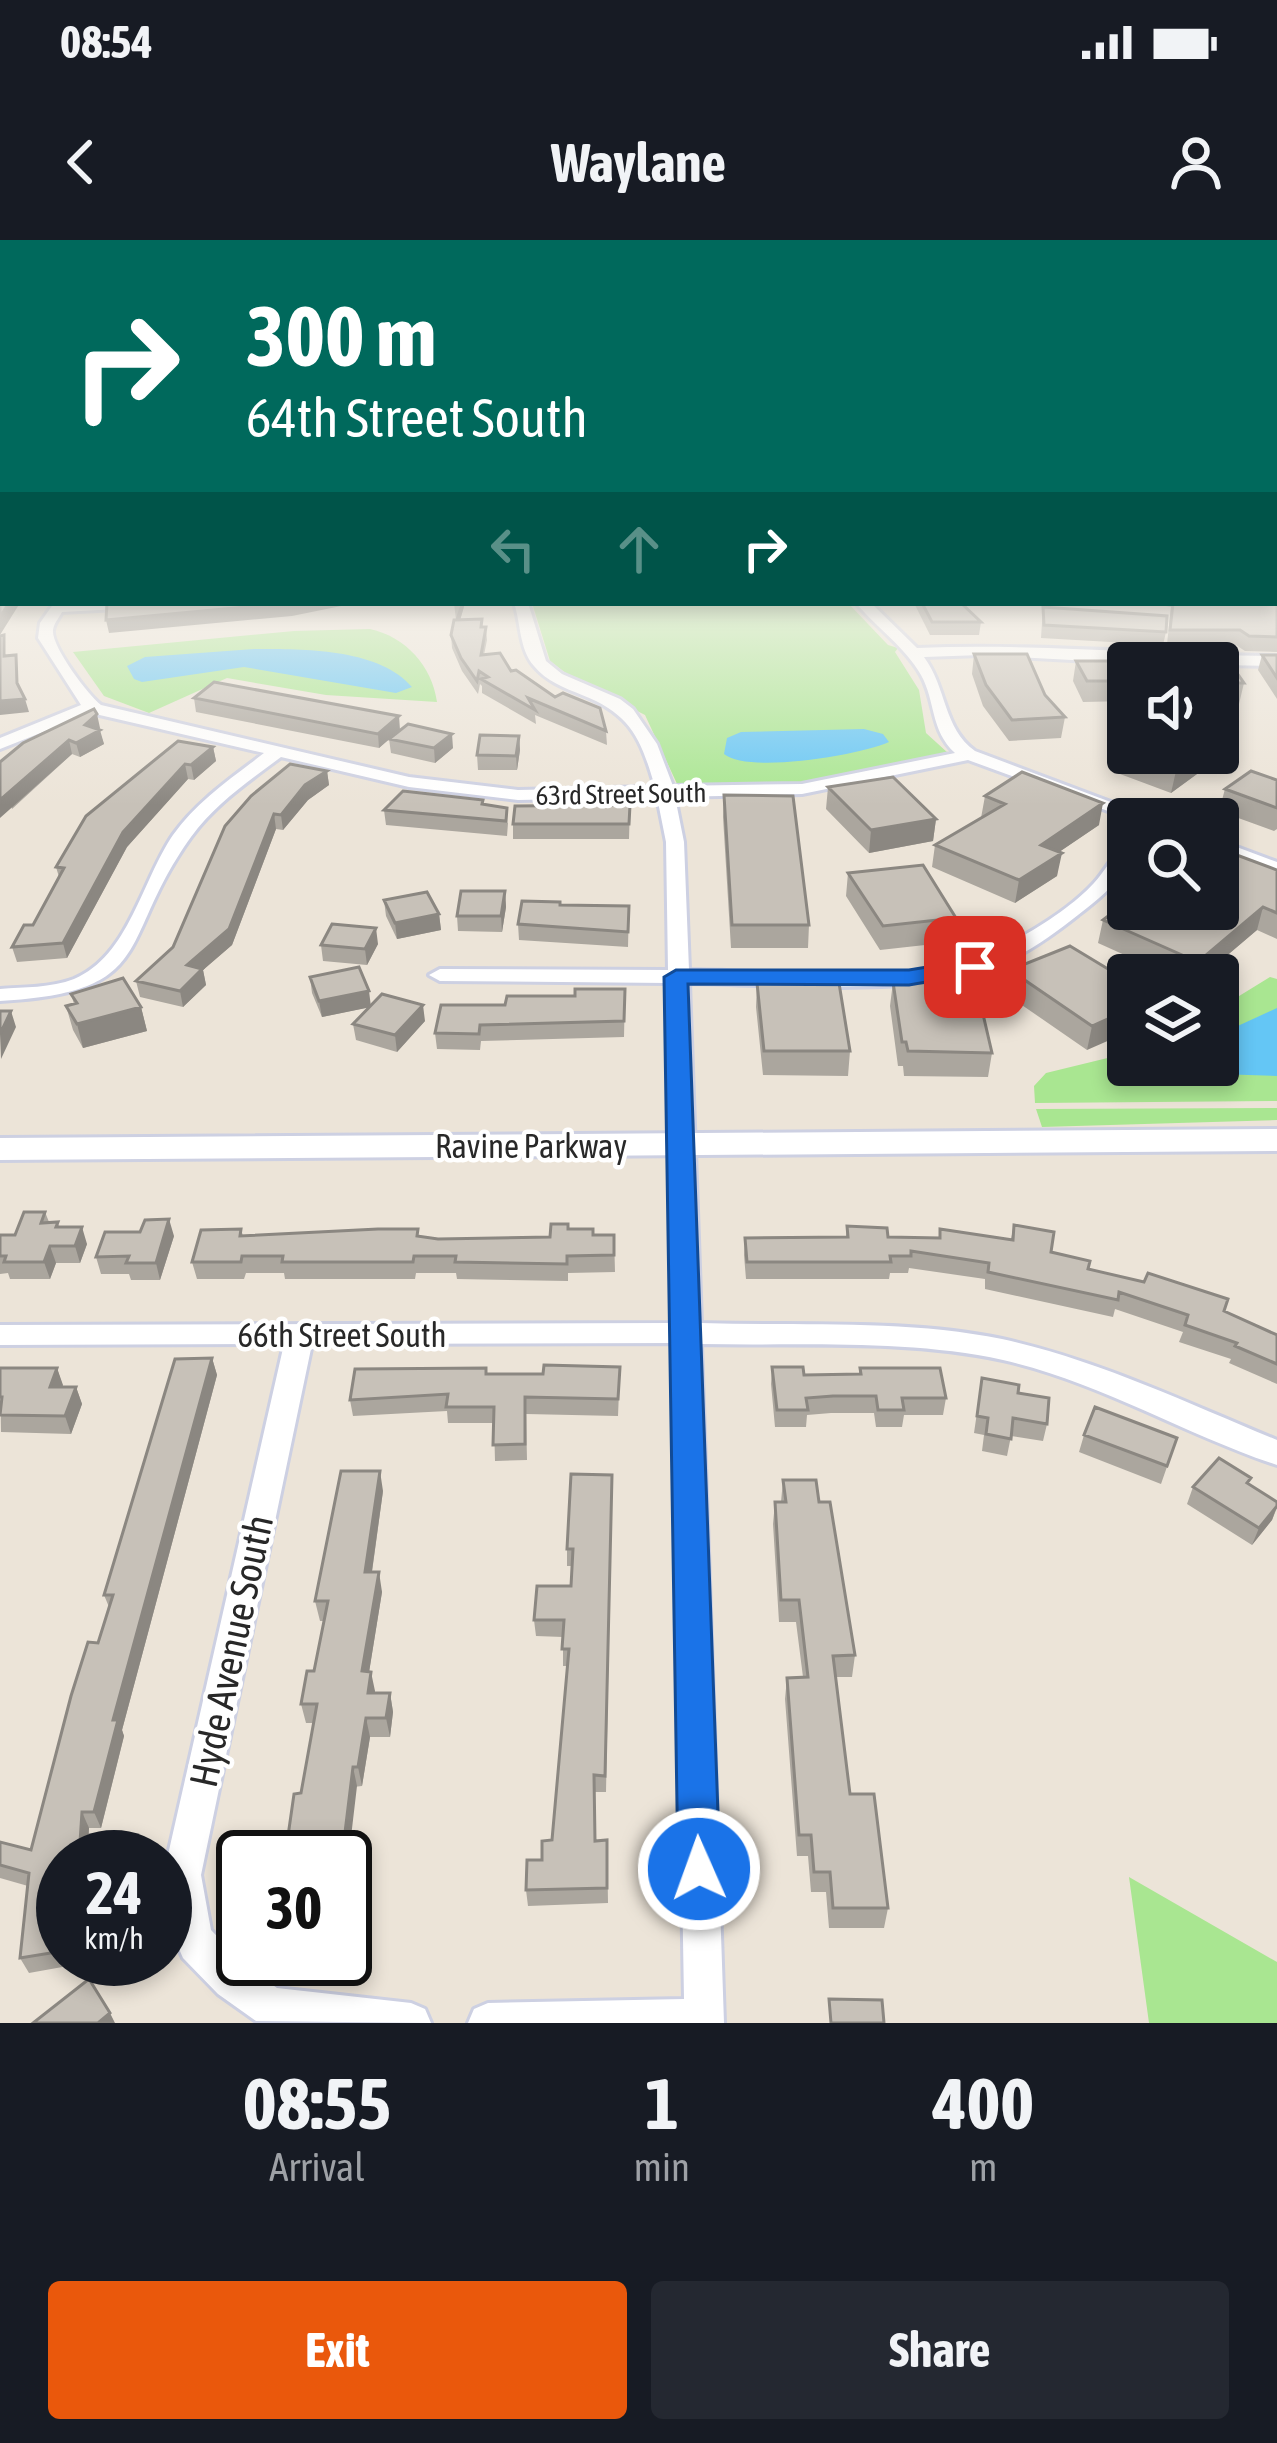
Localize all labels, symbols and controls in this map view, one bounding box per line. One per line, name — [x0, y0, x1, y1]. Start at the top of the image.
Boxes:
text: 08:54 — [60, 16, 153, 68]
icon: back — [48, 129, 114, 195]
icon: person — [1163, 129, 1229, 195]
text: Waylane — [551, 132, 726, 193]
icon: right — [48, 288, 204, 444]
text: 300 m — [246, 288, 436, 384]
text: 64th Street South — [246, 387, 588, 448]
icon: left — [480, 516, 546, 582]
icon: ahead — [606, 516, 672, 582]
icon: right — [732, 516, 798, 582]
map controls — [1107, 642, 1239, 1086]
button: sound — [1107, 642, 1239, 774]
street label: 63rd Street South — [535, 777, 707, 811]
button: search — [1107, 798, 1239, 930]
pin — [924, 916, 1026, 1018]
icon: arrive — [942, 934, 1008, 1000]
button: layers — [1107, 954, 1239, 1086]
street label: Ravine Parkway — [435, 1127, 627, 1165]
street label: 66th Street South — [238, 1316, 446, 1354]
street label: Hyde Avenue South — [181, 1511, 281, 1791]
position arrow — [636, 1806, 762, 1932]
speed limit sign: 30 — [216, 1830, 372, 1986]
text: 24 — [86, 1858, 142, 1927]
text: km/h — [84, 1921, 144, 1955]
text: 08:55 — [243, 2062, 391, 2144]
text: 1 — [645, 2062, 679, 2144]
text: 400 — [933, 2062, 1034, 2144]
text: Arrival — [269, 2145, 365, 2189]
text: min — [634, 2145, 690, 2189]
text: m — [969, 2145, 997, 2189]
button: Exit — [48, 2281, 627, 2419]
button: Share — [651, 2281, 1229, 2419]

